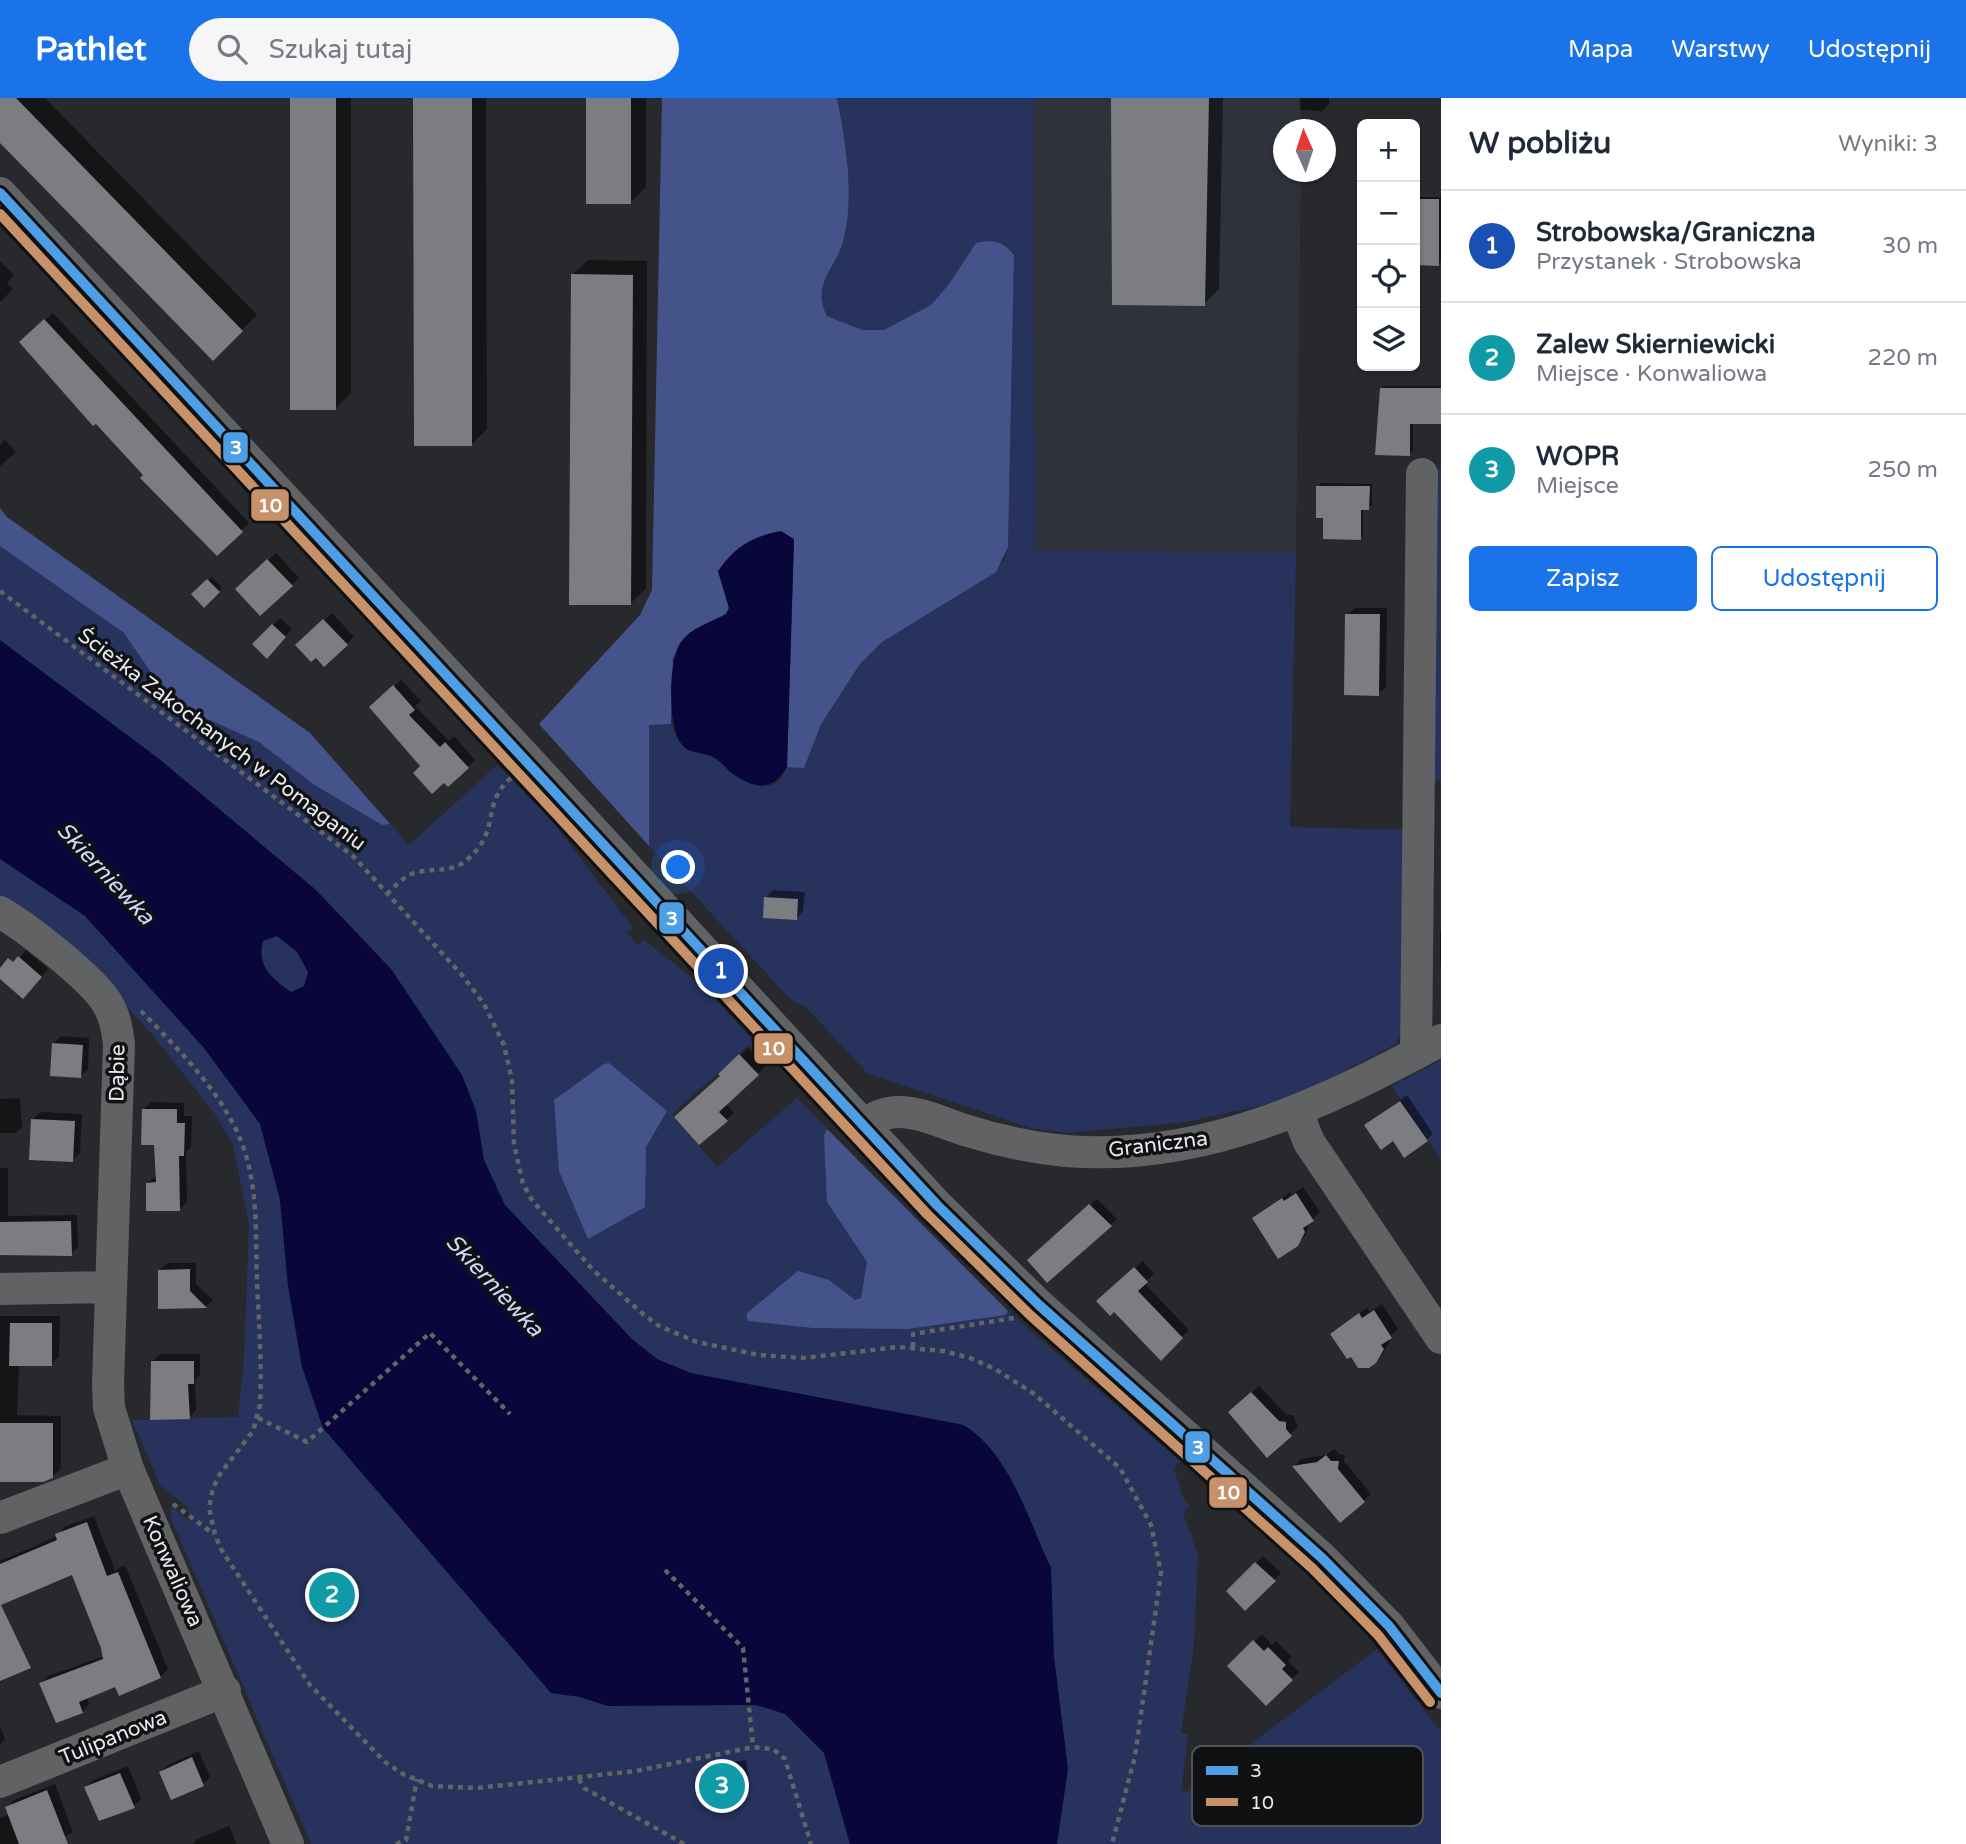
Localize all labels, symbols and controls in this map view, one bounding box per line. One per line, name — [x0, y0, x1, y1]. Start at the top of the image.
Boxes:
search box — [189, 18, 679, 81]
text: Pathlet — [35, 30, 147, 69]
icon: search — [213, 30, 251, 68]
text: Szukaj tutaj — [269, 34, 412, 65]
text: Mapa — [1568, 35, 1633, 64]
text: Warstwy — [1671, 35, 1770, 64]
text: Udostępnij — [1808, 35, 1931, 64]
north arrow — [1273, 119, 1336, 182]
map controls — [1357, 119, 1420, 371]
button: + — [1357, 119, 1420, 182]
text: W pobliżu — [1469, 125, 1611, 162]
text: Wyniki: 3 — [1838, 130, 1938, 158]
button: − — [1357, 182, 1420, 245]
text: Strobowska/Graniczna — [1536, 217, 1816, 248]
text: 1 — [1485, 232, 1499, 260]
text: 30 m — [1882, 232, 1938, 260]
button: locate — [1357, 245, 1420, 308]
text: Przystanek · Strobowska — [1536, 248, 1802, 276]
button: layers — [1357, 308, 1420, 371]
text: Zalew Skierniewicki — [1536, 329, 1775, 360]
text: 2 — [1485, 344, 1499, 372]
text: 220 m — [1868, 344, 1938, 372]
text: Miejsce · Konwaliowa — [1536, 360, 1767, 388]
line badge: 3 — [222, 431, 249, 464]
text: 3 — [230, 437, 242, 459]
text: WOPR — [1536, 441, 1619, 472]
text: 3 — [1485, 456, 1499, 484]
text: 250 m — [1868, 456, 1938, 484]
text: Miejsce — [1536, 472, 1619, 500]
line badge: 10 — [250, 488, 290, 522]
text: 10 — [258, 495, 282, 517]
button: Zapisz — [1469, 546, 1697, 611]
button: Udostępnij — [1711, 546, 1938, 611]
street label: Ścieżka Zakochanych w Pomaganiu — [73, 623, 371, 856]
water label: Skierniewka — [51, 817, 161, 932]
your location — [661, 850, 695, 884]
line badge: 3 — [658, 901, 685, 935]
text: 3 — [666, 908, 678, 930]
pin: 1 — [698, 945, 744, 997]
line badge: 10 — [753, 1032, 794, 1065]
text: 10 — [761, 1038, 785, 1060]
street label: Dąbie — [104, 1044, 131, 1102]
street label: Graniczna — [1107, 1126, 1209, 1163]
water label: Skierniewka — [440, 1229, 550, 1344]
line badge: 3 — [1184, 1430, 1211, 1464]
text: 3 — [1192, 1437, 1204, 1459]
line badge: 10 — [1208, 1476, 1248, 1509]
text: 10 — [1216, 1482, 1240, 1504]
street label: Konwaliowa — [137, 1512, 208, 1631]
pin: 2 — [309, 1569, 355, 1621]
street label: Tulipanowa — [56, 1705, 171, 1770]
legend — [1192, 1746, 1423, 1826]
pin: 3 — [699, 1760, 745, 1812]
text: 3 — [1250, 1760, 1262, 1782]
text: 10 — [1250, 1792, 1274, 1814]

